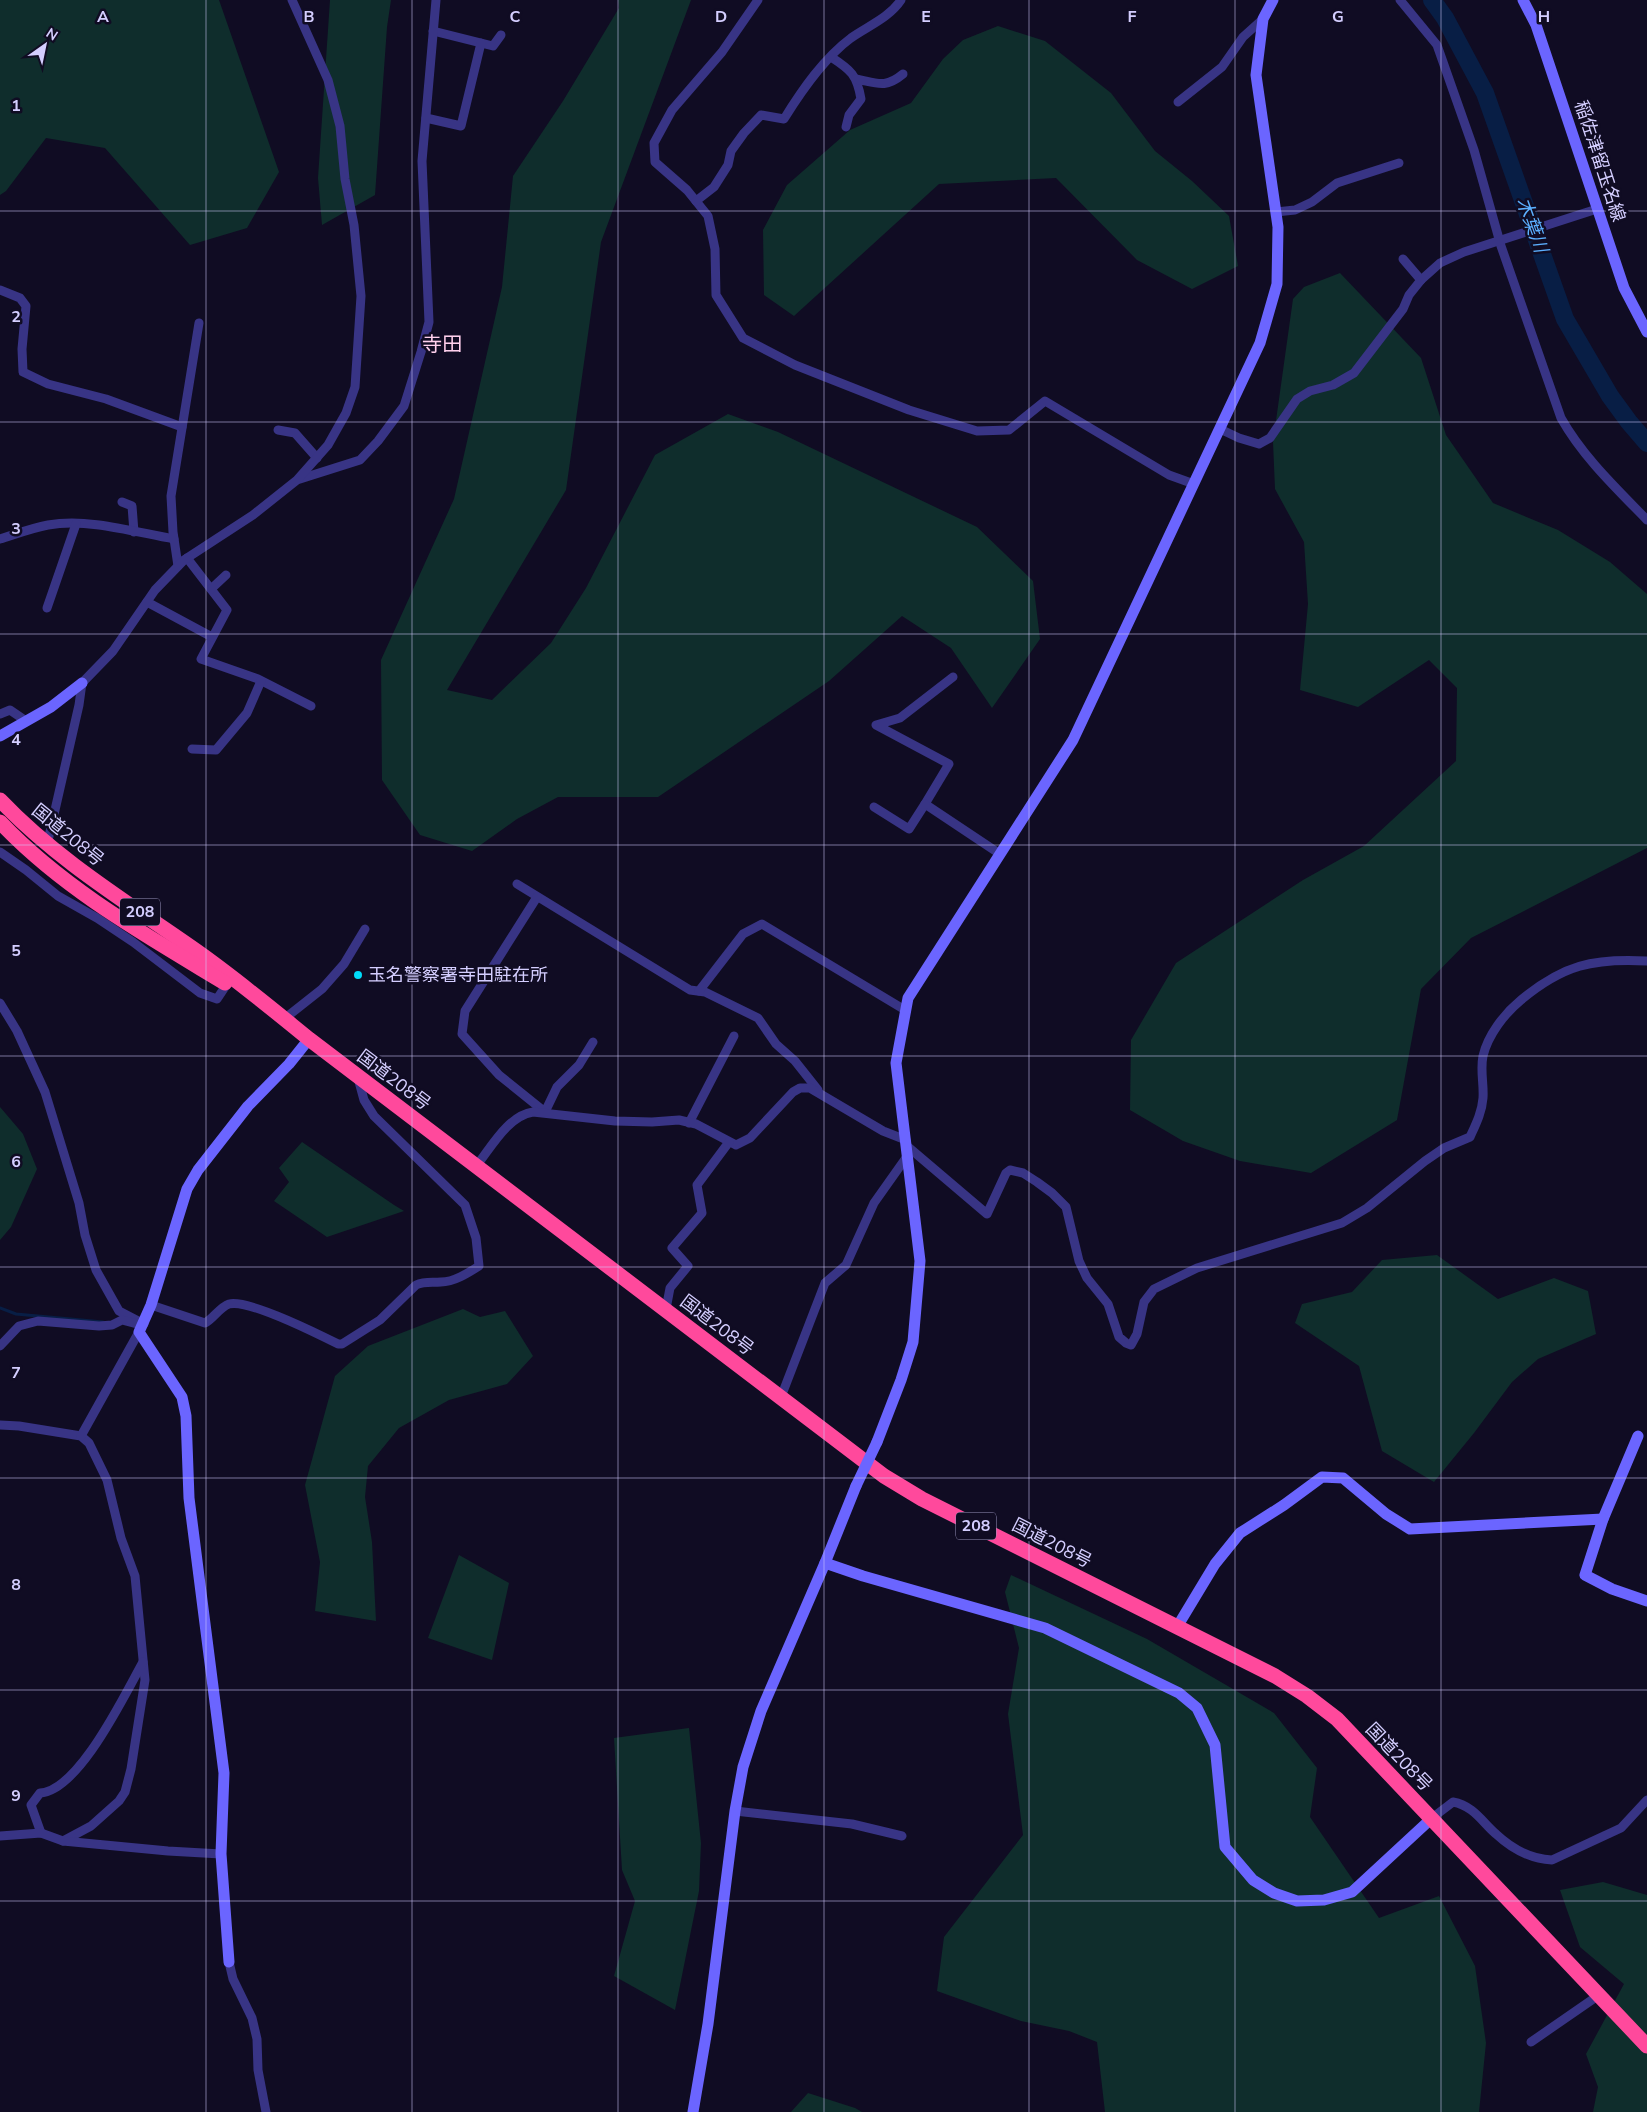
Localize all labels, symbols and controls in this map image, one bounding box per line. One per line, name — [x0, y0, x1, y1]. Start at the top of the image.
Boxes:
text: A — [97, 6, 109, 28]
text: B — [303, 6, 315, 28]
text: C — [510, 6, 521, 28]
text: D — [715, 6, 727, 28]
text: E — [921, 6, 931, 28]
text: F — [1128, 6, 1137, 28]
text: G — [1332, 6, 1344, 28]
text: H — [1538, 6, 1550, 28]
north arrow — [20, 20, 70, 70]
text: N — [42, 24, 61, 45]
text: 1 — [11, 95, 21, 117]
street label: 稲佐津留玉名線 — [1569, 97, 1631, 225]
water label: 木葉川 — [1510, 194, 1555, 258]
text: 2 — [11, 306, 21, 328]
district label: 寺田 — [422, 331, 462, 358]
text: 3 — [11, 518, 21, 540]
text: 4 — [11, 729, 21, 751]
street label: 国道208号 — [27, 798, 109, 872]
road number: 208 — [120, 899, 160, 926]
text: 5 — [11, 940, 21, 962]
place label: 玉名警察署寺田駐在所 — [368, 963, 548, 987]
marker: 玉名警察署寺田駐在所 — [352, 969, 364, 981]
street label: 国道208号 — [352, 1044, 436, 1116]
text: 6 — [11, 1151, 21, 1173]
street label: 国道208号 — [675, 1289, 759, 1361]
text: 7 — [11, 1362, 21, 1384]
road number: 208 — [956, 1512, 996, 1540]
street label: 国道208号 — [1008, 1513, 1096, 1573]
text: 8 — [11, 1574, 21, 1596]
street label: 国道208号 — [1360, 1718, 1438, 1796]
text: 9 — [11, 1785, 21, 1807]

